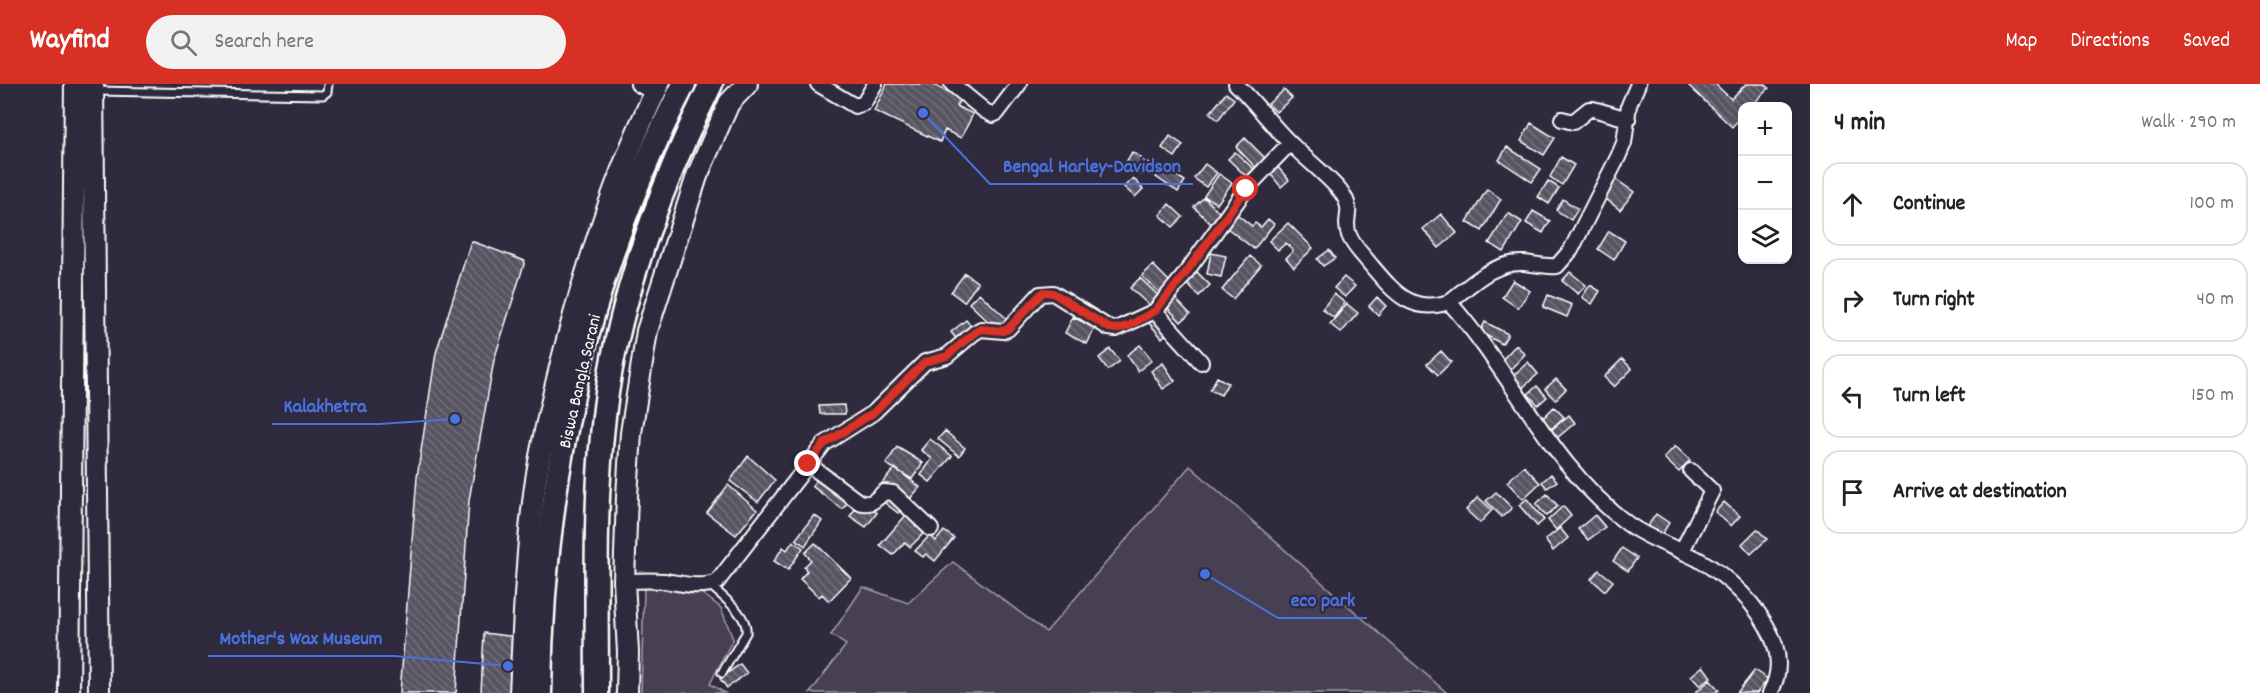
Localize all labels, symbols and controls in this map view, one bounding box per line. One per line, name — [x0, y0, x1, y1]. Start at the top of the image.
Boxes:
search box — [146, 15, 566, 69]
text: Wayfind — [30, 22, 110, 62]
icon: search — [167, 26, 200, 59]
text: Search here — [215, 27, 314, 58]
text: Map — [2006, 27, 2037, 57]
text: Directions — [2070, 27, 2150, 57]
text: Saved — [2183, 27, 2230, 57]
map controls — [1738, 102, 1792, 264]
button: + — [1738, 102, 1792, 156]
text: 4 min — [1834, 105, 1885, 142]
text: Walk · 290 m — [2141, 109, 2236, 137]
callout: Bengal Harley-Davidson — [990, 146, 1193, 184]
text: Bengal Harley-Davidson — [1003, 154, 1181, 182]
button: − — [1738, 156, 1792, 210]
route start — [1232, 175, 1258, 201]
icon: ahead — [1836, 188, 1869, 221]
text: Continue — [1893, 189, 1965, 220]
text: 100 m — [2190, 190, 2234, 218]
button: layers — [1738, 210, 1792, 264]
icon: right — [1836, 284, 1869, 317]
text: Turn right — [1893, 285, 1975, 316]
text: 40 m — [2196, 286, 2234, 314]
street label: Biswa Bangla Sarani — [554, 312, 609, 451]
icon: left — [1836, 380, 1869, 413]
text: Turn left — [1893, 381, 1965, 412]
text: 150 m — [2191, 382, 2234, 410]
callout: Kalakhetra — [272, 386, 379, 424]
text: Kalakhetra — [283, 394, 367, 422]
route end — [794, 450, 820, 476]
icon: arrive — [1836, 476, 1869, 509]
text: Arrive at destination — [1893, 477, 2067, 508]
callout: eco park — [1278, 580, 1367, 618]
text: eco park — [1291, 588, 1355, 616]
callout: Mother's Wax Museum — [208, 618, 395, 656]
text: Mother's Wax Museum — [219, 626, 383, 654]

